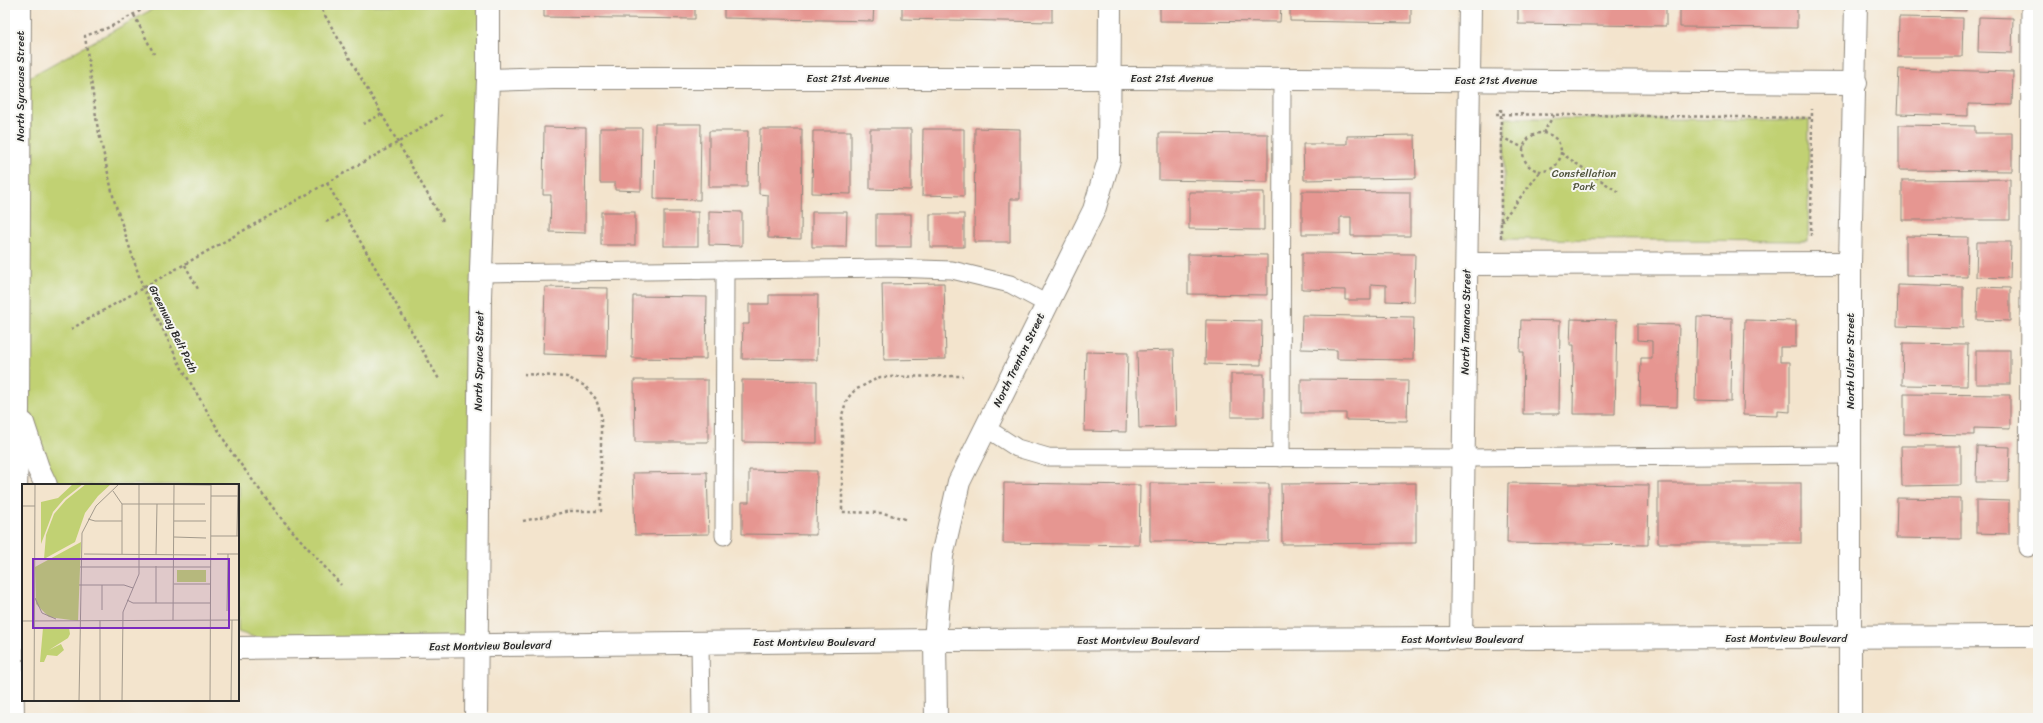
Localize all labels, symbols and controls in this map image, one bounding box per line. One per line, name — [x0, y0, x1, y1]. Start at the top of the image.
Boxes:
street label: North Syracuse Street — [11, 30, 30, 141]
street label: East 21st Avenue — [807, 69, 890, 88]
street label: East 21st Avenue — [1131, 69, 1214, 88]
street label: East 21st Avenue — [1455, 71, 1538, 90]
park label: Constellation Park — [1552, 164, 1616, 196]
street label: North Tamarac Street — [1456, 269, 1476, 375]
street label: Greenway Belt Path — [143, 282, 203, 376]
street label: North Trenton Street — [988, 309, 1050, 410]
street label: North Spruce Street — [469, 310, 489, 411]
street label: North Ulster Street — [1841, 313, 1860, 409]
inset map — [22, 484, 239, 701]
street label: East Montview Boulevard — [1725, 629, 1848, 648]
street label: East Montview Boulevard — [1401, 630, 1524, 649]
street label: East Montview Boulevard — [1077, 631, 1200, 650]
street label: East Montview Boulevard — [753, 633, 876, 652]
street label: East Montview Boulevard — [429, 635, 552, 657]

